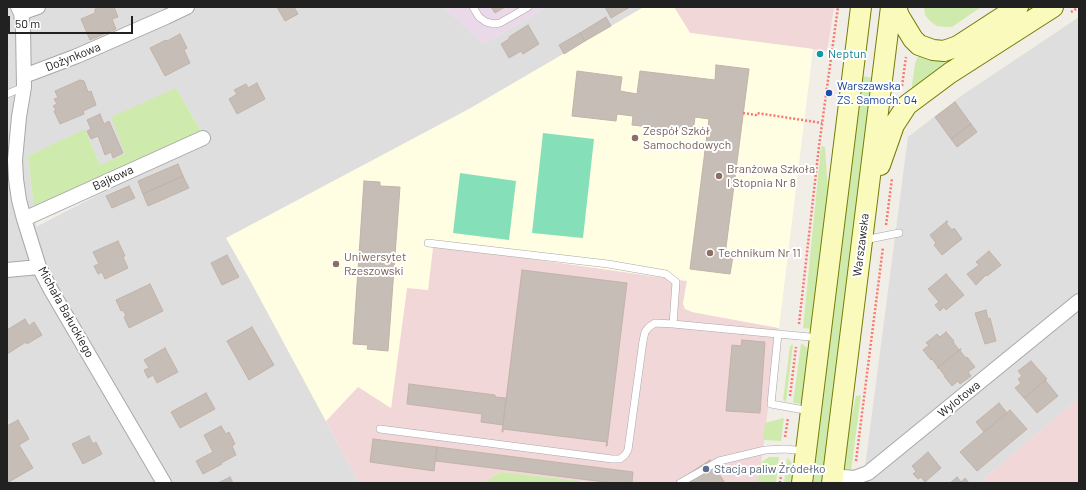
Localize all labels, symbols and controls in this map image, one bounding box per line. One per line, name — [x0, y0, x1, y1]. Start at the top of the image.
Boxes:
scale bar — [10, 8, 135, 34]
text: 50 m — [15, 16, 40, 30]
street label: Dożynkowa — [43, 39, 103, 75]
place label: Neptun — [828, 47, 866, 61]
marker: Neptun — [815, 49, 825, 59]
place label: Warszawska ZS. Samoch. 04 — [837, 79, 917, 107]
marker: Warszawska ZS. Samoch. 04 — [824, 88, 834, 98]
place label: Zespół Szkół Samochodowych — [643, 124, 731, 152]
marker: Zespół Szkół Samochodowych — [630, 133, 640, 143]
street label: Bajkowa — [90, 162, 136, 194]
place label: Branżowa Szkoła I Stopnia Nr 8 — [727, 162, 815, 190]
marker: Branżowa Szkoła I Stopnia Nr 8 — [714, 171, 724, 181]
street label: Warszawska — [850, 213, 872, 277]
place label: Technikum Nr 11 — [718, 246, 801, 260]
marker: Technikum Nr 11 — [705, 248, 715, 258]
place label: Uniwersytet Rzeszowski — [344, 250, 406, 278]
marker: Uniwersytet Rzeszowski — [331, 259, 341, 269]
street label: Michała Bałuckiego — [35, 264, 97, 360]
street label: Wylotowa — [935, 378, 983, 420]
place label: Stacja paliw Źródełko — [714, 462, 826, 476]
marker: Stacja paliw Źródełko — [701, 464, 711, 474]

